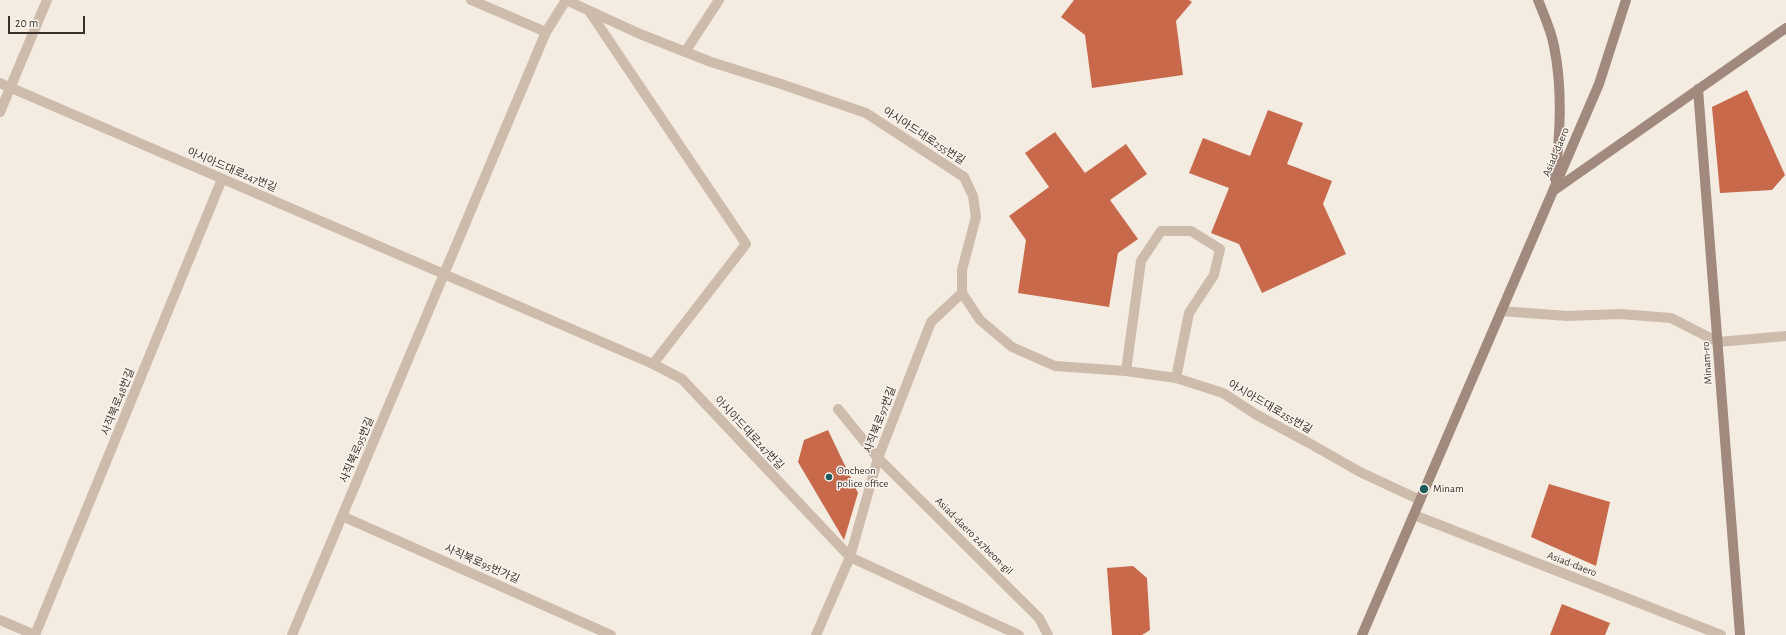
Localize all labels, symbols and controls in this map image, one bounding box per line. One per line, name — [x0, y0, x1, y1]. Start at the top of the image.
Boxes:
scale bar — [10, 8, 87, 34]
text: 20 m — [15, 17, 38, 29]
street label: 아시아드대로255번길 — [881, 105, 967, 167]
street label: Asiad-daero — [1540, 125, 1572, 179]
street label: 아시아드대로247번길 — [185, 145, 279, 195]
street label: Minam-ro — [1699, 341, 1715, 385]
street label: 사직북로48번길 — [99, 367, 137, 437]
street label: 아시아드대로255번길 — [1225, 377, 1315, 437]
street label: 사직북로97번길 — [861, 385, 899, 455]
street label: 아시아드대로247번길 — [711, 393, 787, 473]
street label: 사직북로95번길 — [337, 415, 377, 485]
place label: Oncheon police office — [837, 464, 888, 490]
marker: Oncheon police office — [824, 472, 834, 482]
place label: Minam — [1433, 482, 1464, 496]
marker: Minam — [1418, 483, 1430, 495]
street label: Asiad-daero 247beon-gil — [932, 494, 1016, 578]
street label: 사직북로95번가길 — [442, 542, 522, 586]
street label: Asiad-daero — [1545, 549, 1599, 579]

